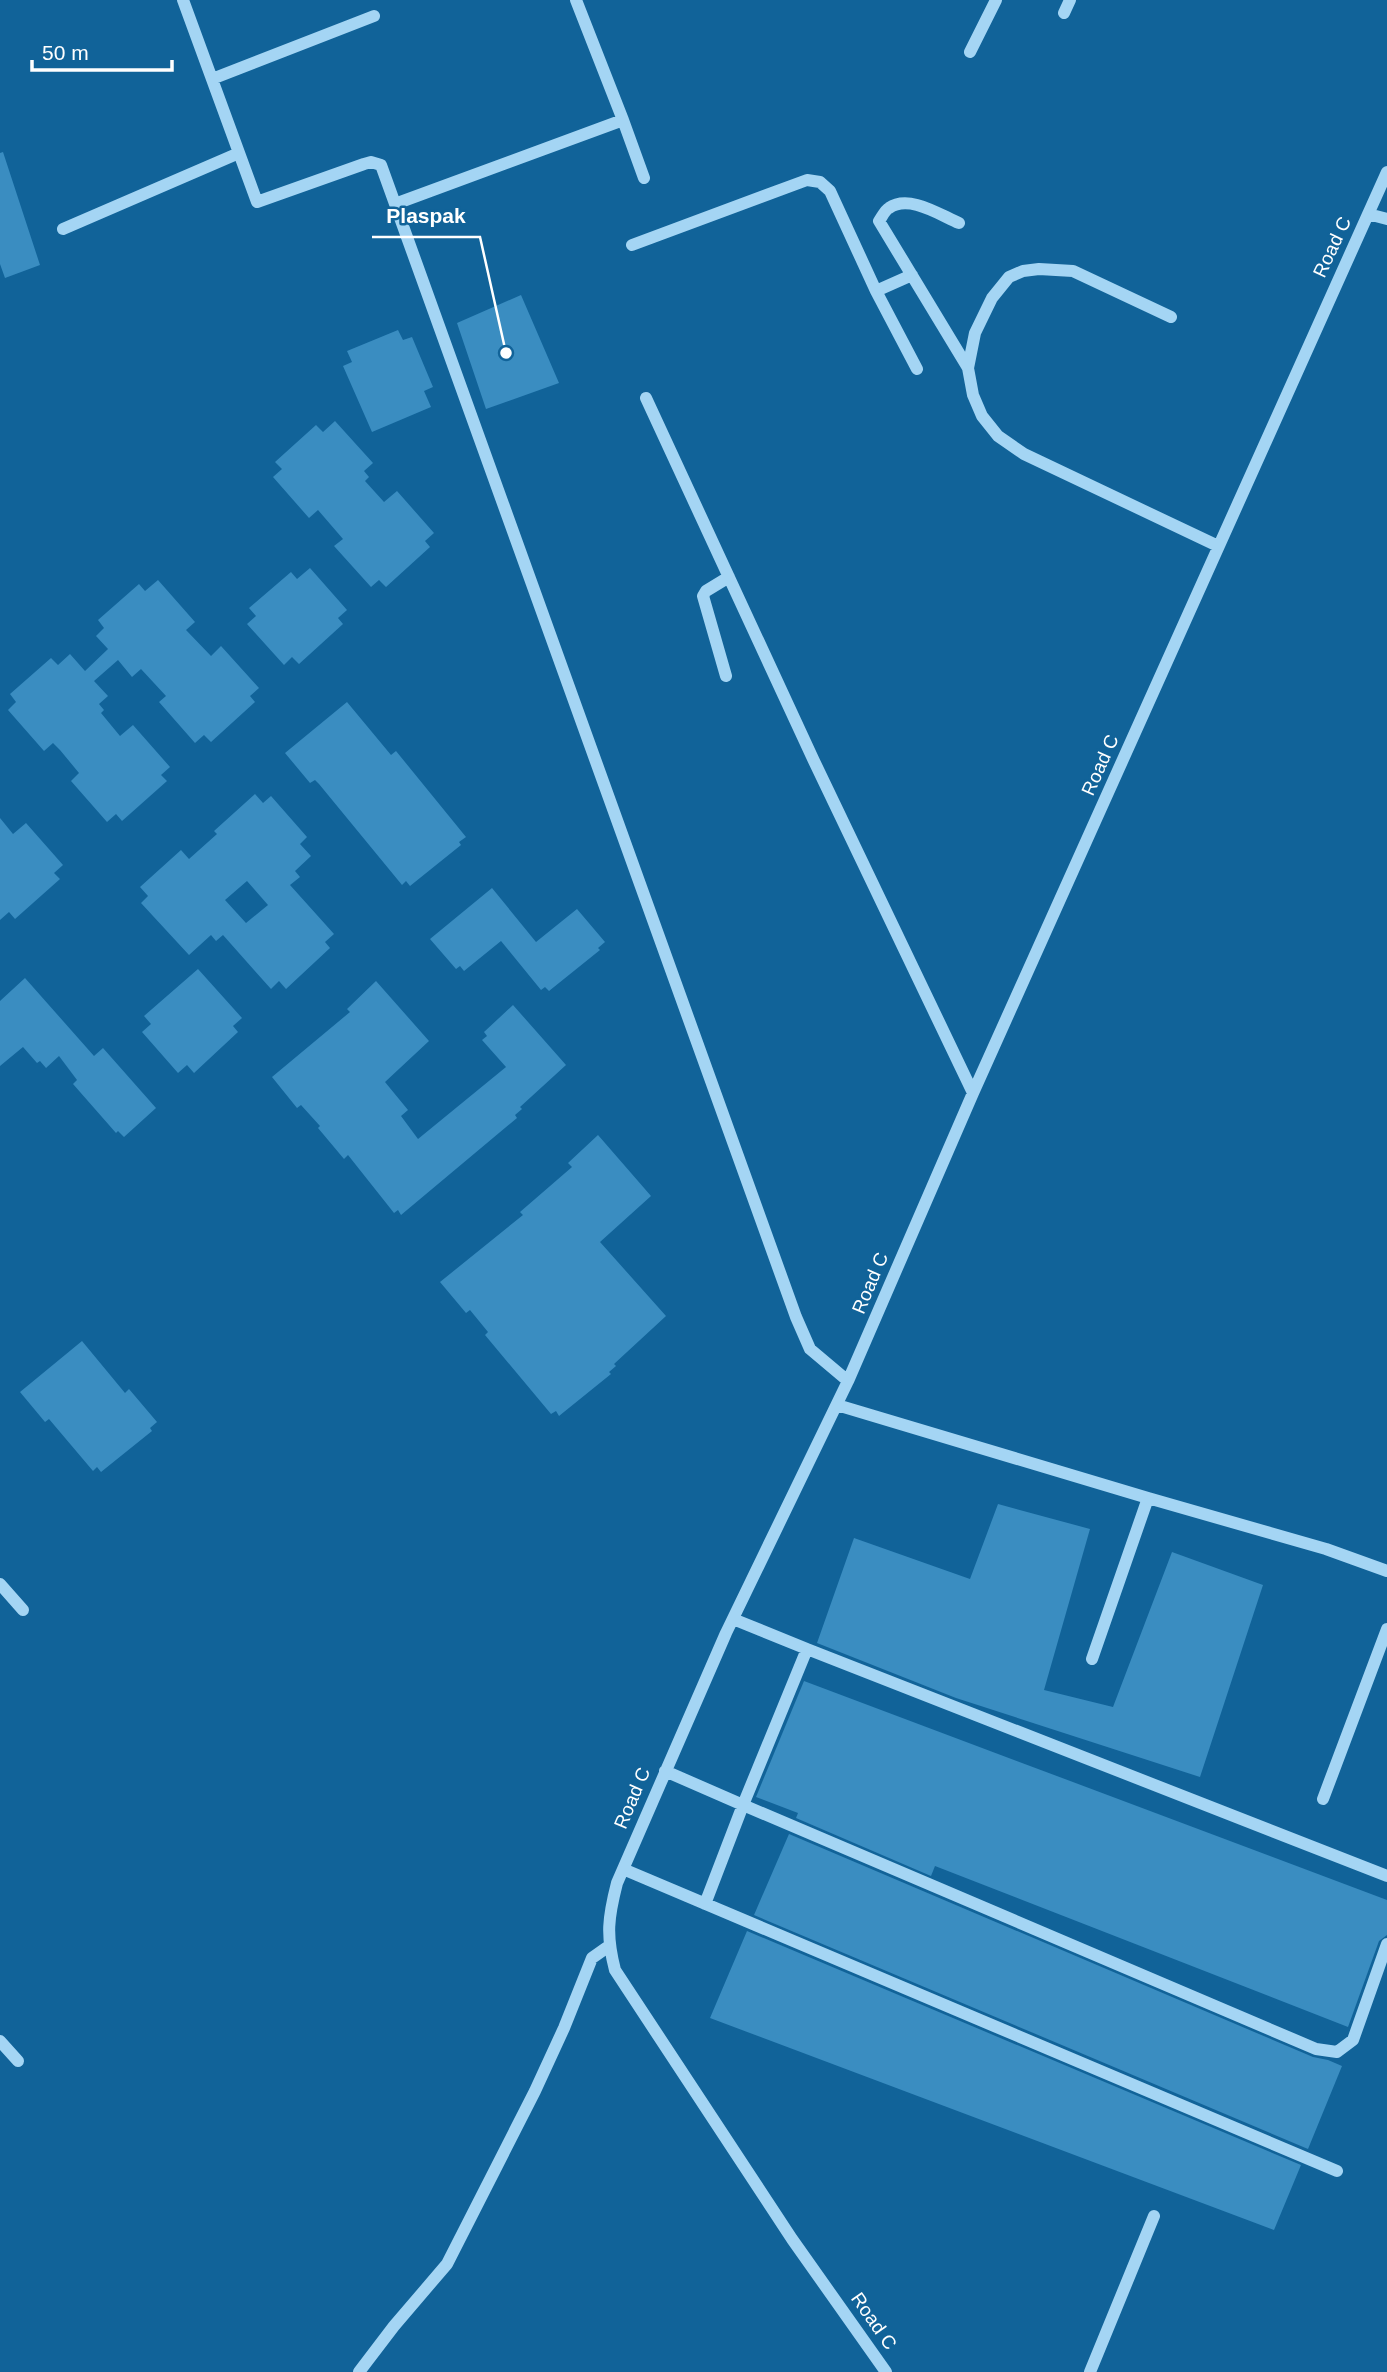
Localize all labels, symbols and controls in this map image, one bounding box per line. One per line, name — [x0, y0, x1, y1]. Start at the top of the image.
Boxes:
scale bar — [32, 28, 172, 72]
text: 50 m — [42, 41, 89, 64]
callout: Plaspak — [372, 195, 480, 237]
text: Plaspak — [386, 204, 466, 227]
street label: Road C — [1309, 213, 1355, 281]
street label: Road C — [1077, 731, 1123, 799]
street label: Road C — [848, 1249, 892, 1317]
street label: Road C — [610, 1764, 654, 1832]
street label: Road C — [847, 2289, 901, 2353]

